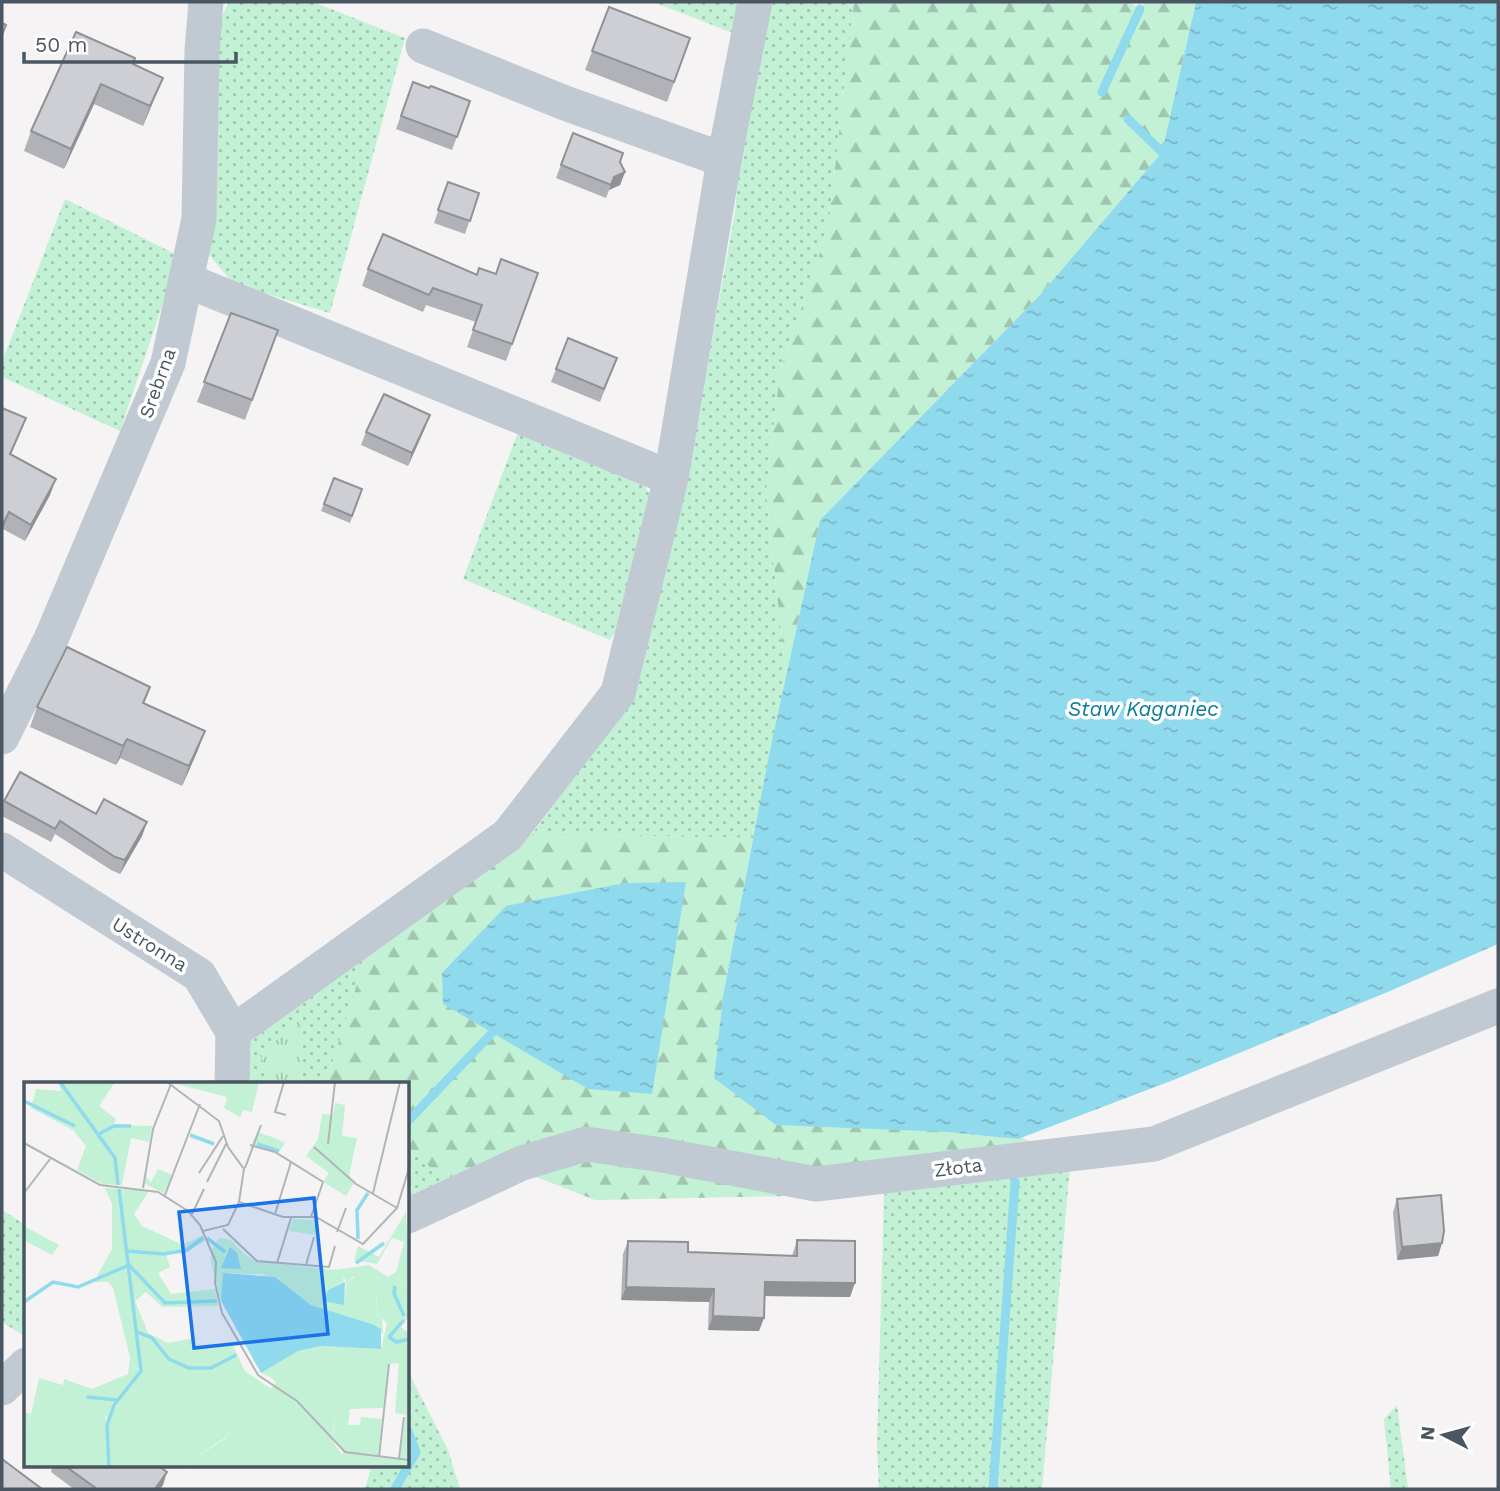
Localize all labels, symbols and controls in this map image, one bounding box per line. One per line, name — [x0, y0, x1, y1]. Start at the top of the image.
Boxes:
scale bar — [24, 21, 236, 65]
text: 50 m — [35, 32, 87, 57]
street label: Srebrna — [134, 345, 181, 421]
water label: Staw Kaganiec — [1068, 696, 1218, 721]
street label: Ustronna — [108, 912, 192, 977]
inset map — [24, 1082, 410, 1466]
street label: Złota — [933, 1153, 984, 1182]
north arrow — [1409, 1400, 1479, 1470]
text: N — [1415, 1425, 1440, 1441]

